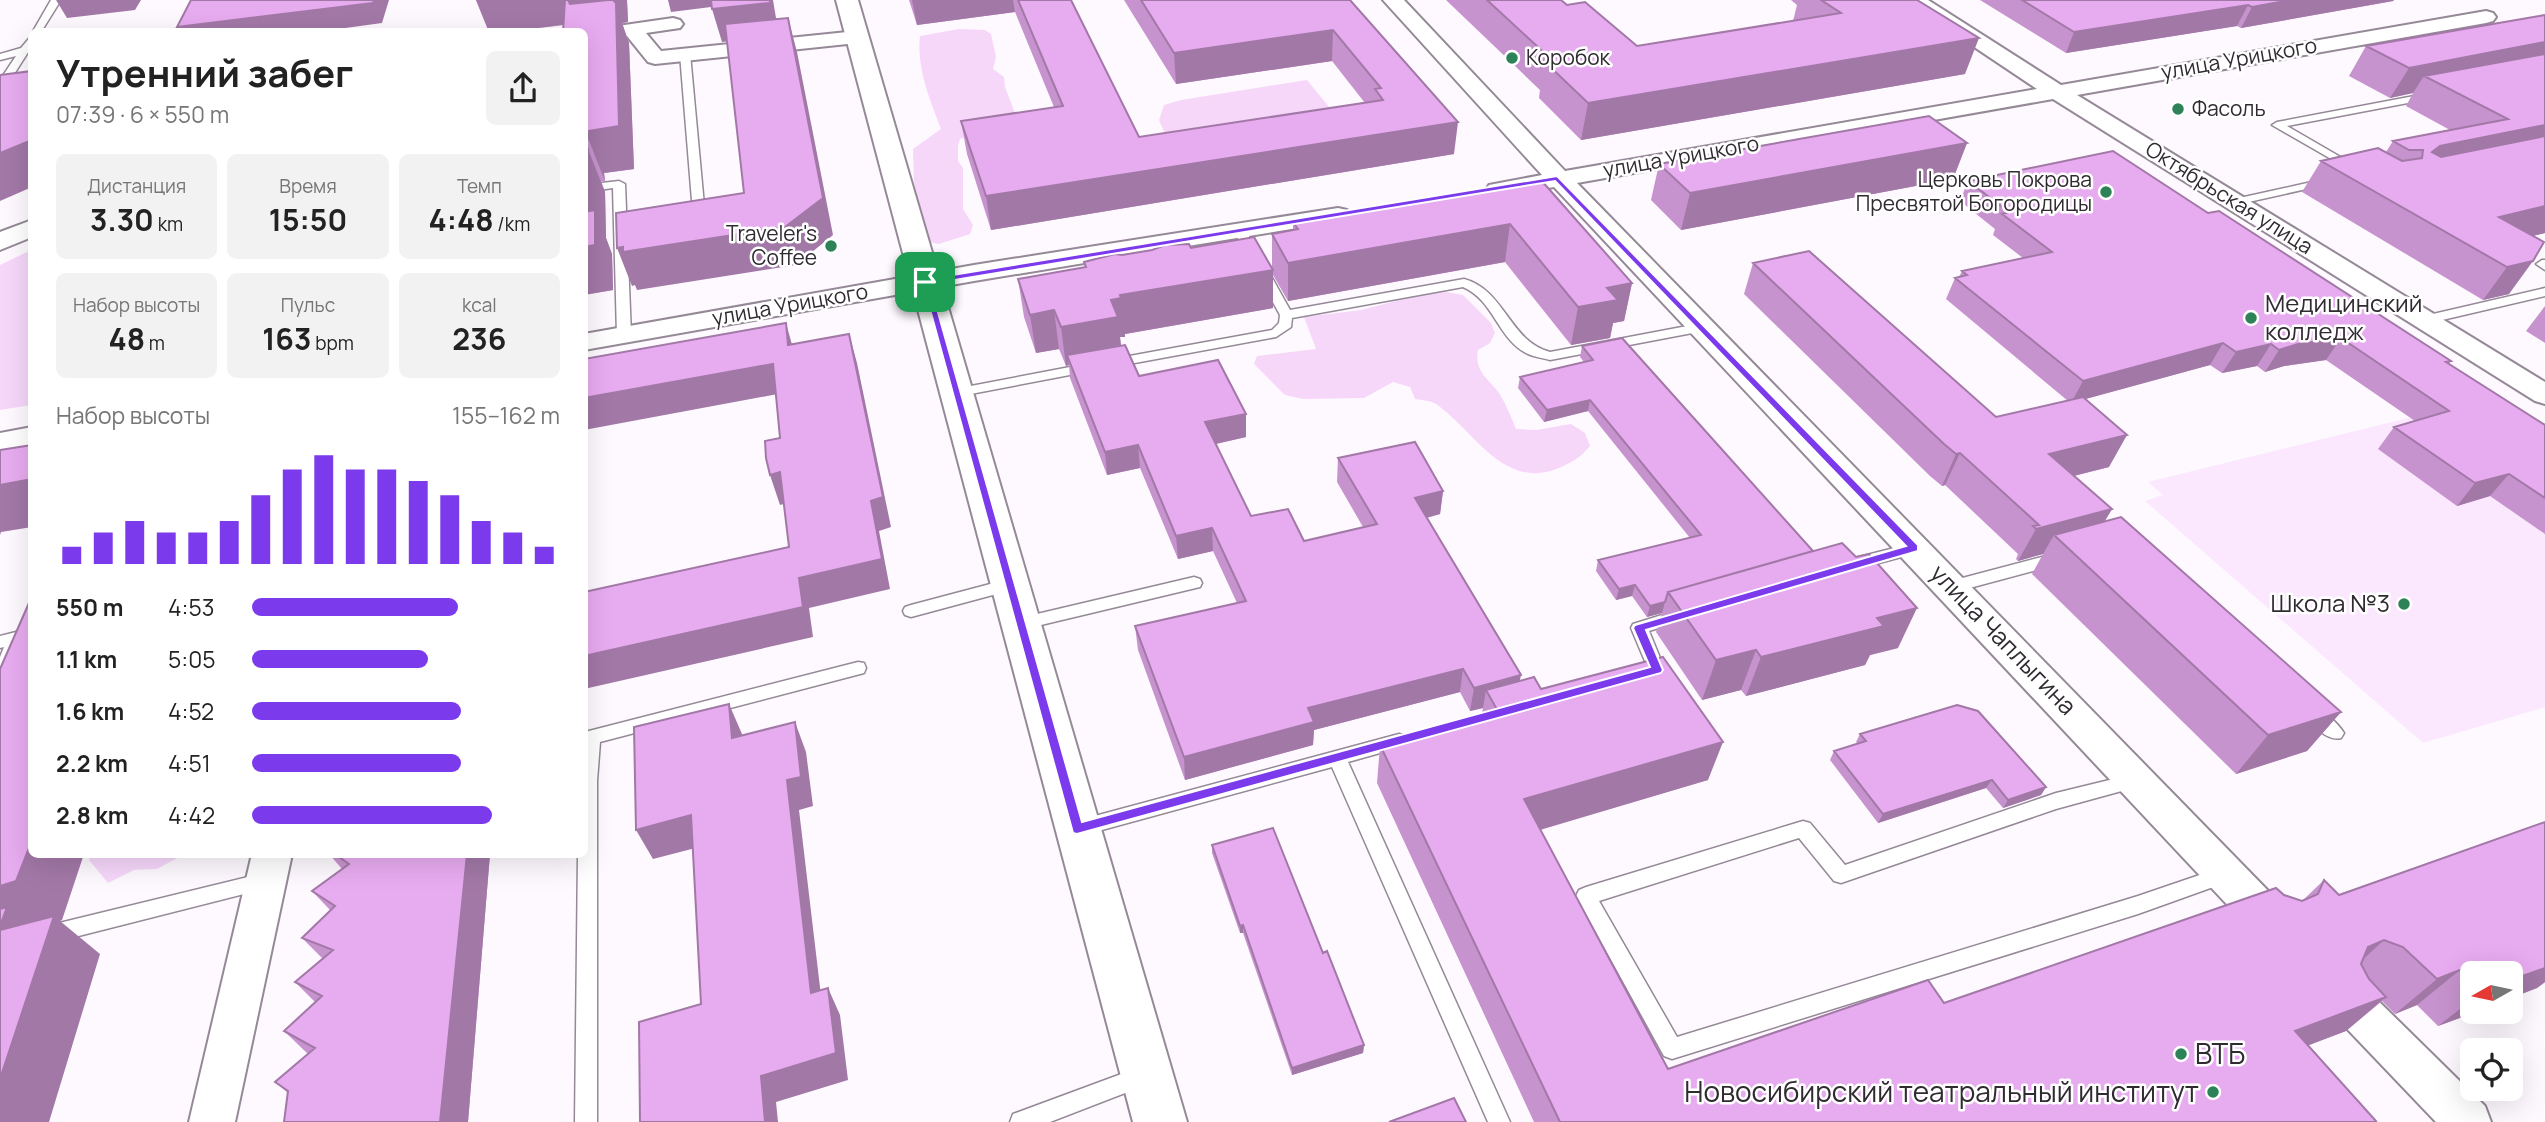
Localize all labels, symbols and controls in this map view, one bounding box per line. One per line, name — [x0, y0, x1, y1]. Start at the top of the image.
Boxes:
street label: улица Урицкого — [2159, 31, 2319, 85]
place label: Коробок — [1526, 43, 1611, 71]
text: Утренний забег — [56, 46, 353, 98]
marker: Коробок — [1504, 50, 1520, 66]
button: share — [486, 51, 560, 125]
place label: Фасоль — [2192, 94, 2266, 122]
text: 07:39 · 6 × 550 m — [56, 98, 229, 130]
marker: Фасоль — [2170, 101, 2186, 117]
street label: улица Урицкого — [1601, 129, 1761, 183]
street label: Октябрьская улица — [2141, 134, 2318, 260]
place label: Церковь Покрова Пресвятой Богородицы — [1856, 165, 2092, 217]
text: Дистанция — [87, 173, 186, 199]
text: Время — [279, 173, 337, 199]
text: Темп — [457, 173, 502, 199]
marker: Церковь Покрова Пресвятой Богородицы — [2098, 184, 2114, 200]
text: 3.30 — [90, 199, 154, 240]
text: 15:50 — [269, 199, 347, 240]
text: 4:48 — [428, 199, 494, 240]
text: km — [154, 211, 183, 237]
text: /km — [494, 211, 530, 237]
place label: Traveler's Coffee — [726, 219, 817, 271]
marker: Traveler's Coffee — [823, 238, 839, 254]
pin — [895, 252, 955, 312]
icon: arrive — [906, 263, 944, 301]
street label: улица Урицкого — [710, 277, 870, 331]
place label: Медицинский колледж — [2265, 286, 2422, 347]
text: Набор высоты — [73, 292, 200, 318]
text: Пульс — [281, 292, 335, 318]
text: kcal — [462, 292, 497, 318]
marker: Медицинский колледж — [2243, 310, 2259, 326]
text: 48 — [108, 318, 145, 359]
text: 163 — [262, 318, 311, 359]
text: 236 — [452, 318, 506, 359]
text: m — [145, 330, 165, 356]
text: bpm — [311, 330, 354, 356]
text: Набор высоты — [56, 399, 210, 431]
text: 155–162 m — [452, 399, 560, 431]
street label: улица Чаплыгина — [1924, 557, 2084, 721]
place label: Школа №3 — [2271, 586, 2390, 619]
text: 550 m — [56, 591, 123, 623]
text: 4:53 — [168, 591, 214, 623]
marker: Школа №3 — [2396, 596, 2412, 612]
text: 1.1 km — [56, 643, 117, 675]
text: 5:05 — [168, 643, 215, 675]
text: 1.6 km — [56, 695, 124, 727]
text: 4:52 — [168, 695, 214, 727]
text: 2.2 km — [56, 747, 128, 779]
text: 4:51 — [168, 747, 211, 779]
text: 2.8 km — [56, 799, 128, 831]
text: 4:42 — [168, 799, 215, 831]
north arrow — [2460, 961, 2524, 1024]
map controls — [2460, 961, 2523, 1101]
place label: ВТБ — [2195, 1034, 2245, 1072]
button: locate — [2460, 1038, 2523, 1101]
marker: ВТБ — [2173, 1046, 2189, 1062]
place label: Новосибирский театральный институт — [1684, 1072, 2199, 1110]
marker: Новосибирский театральный институт — [2205, 1084, 2221, 1100]

